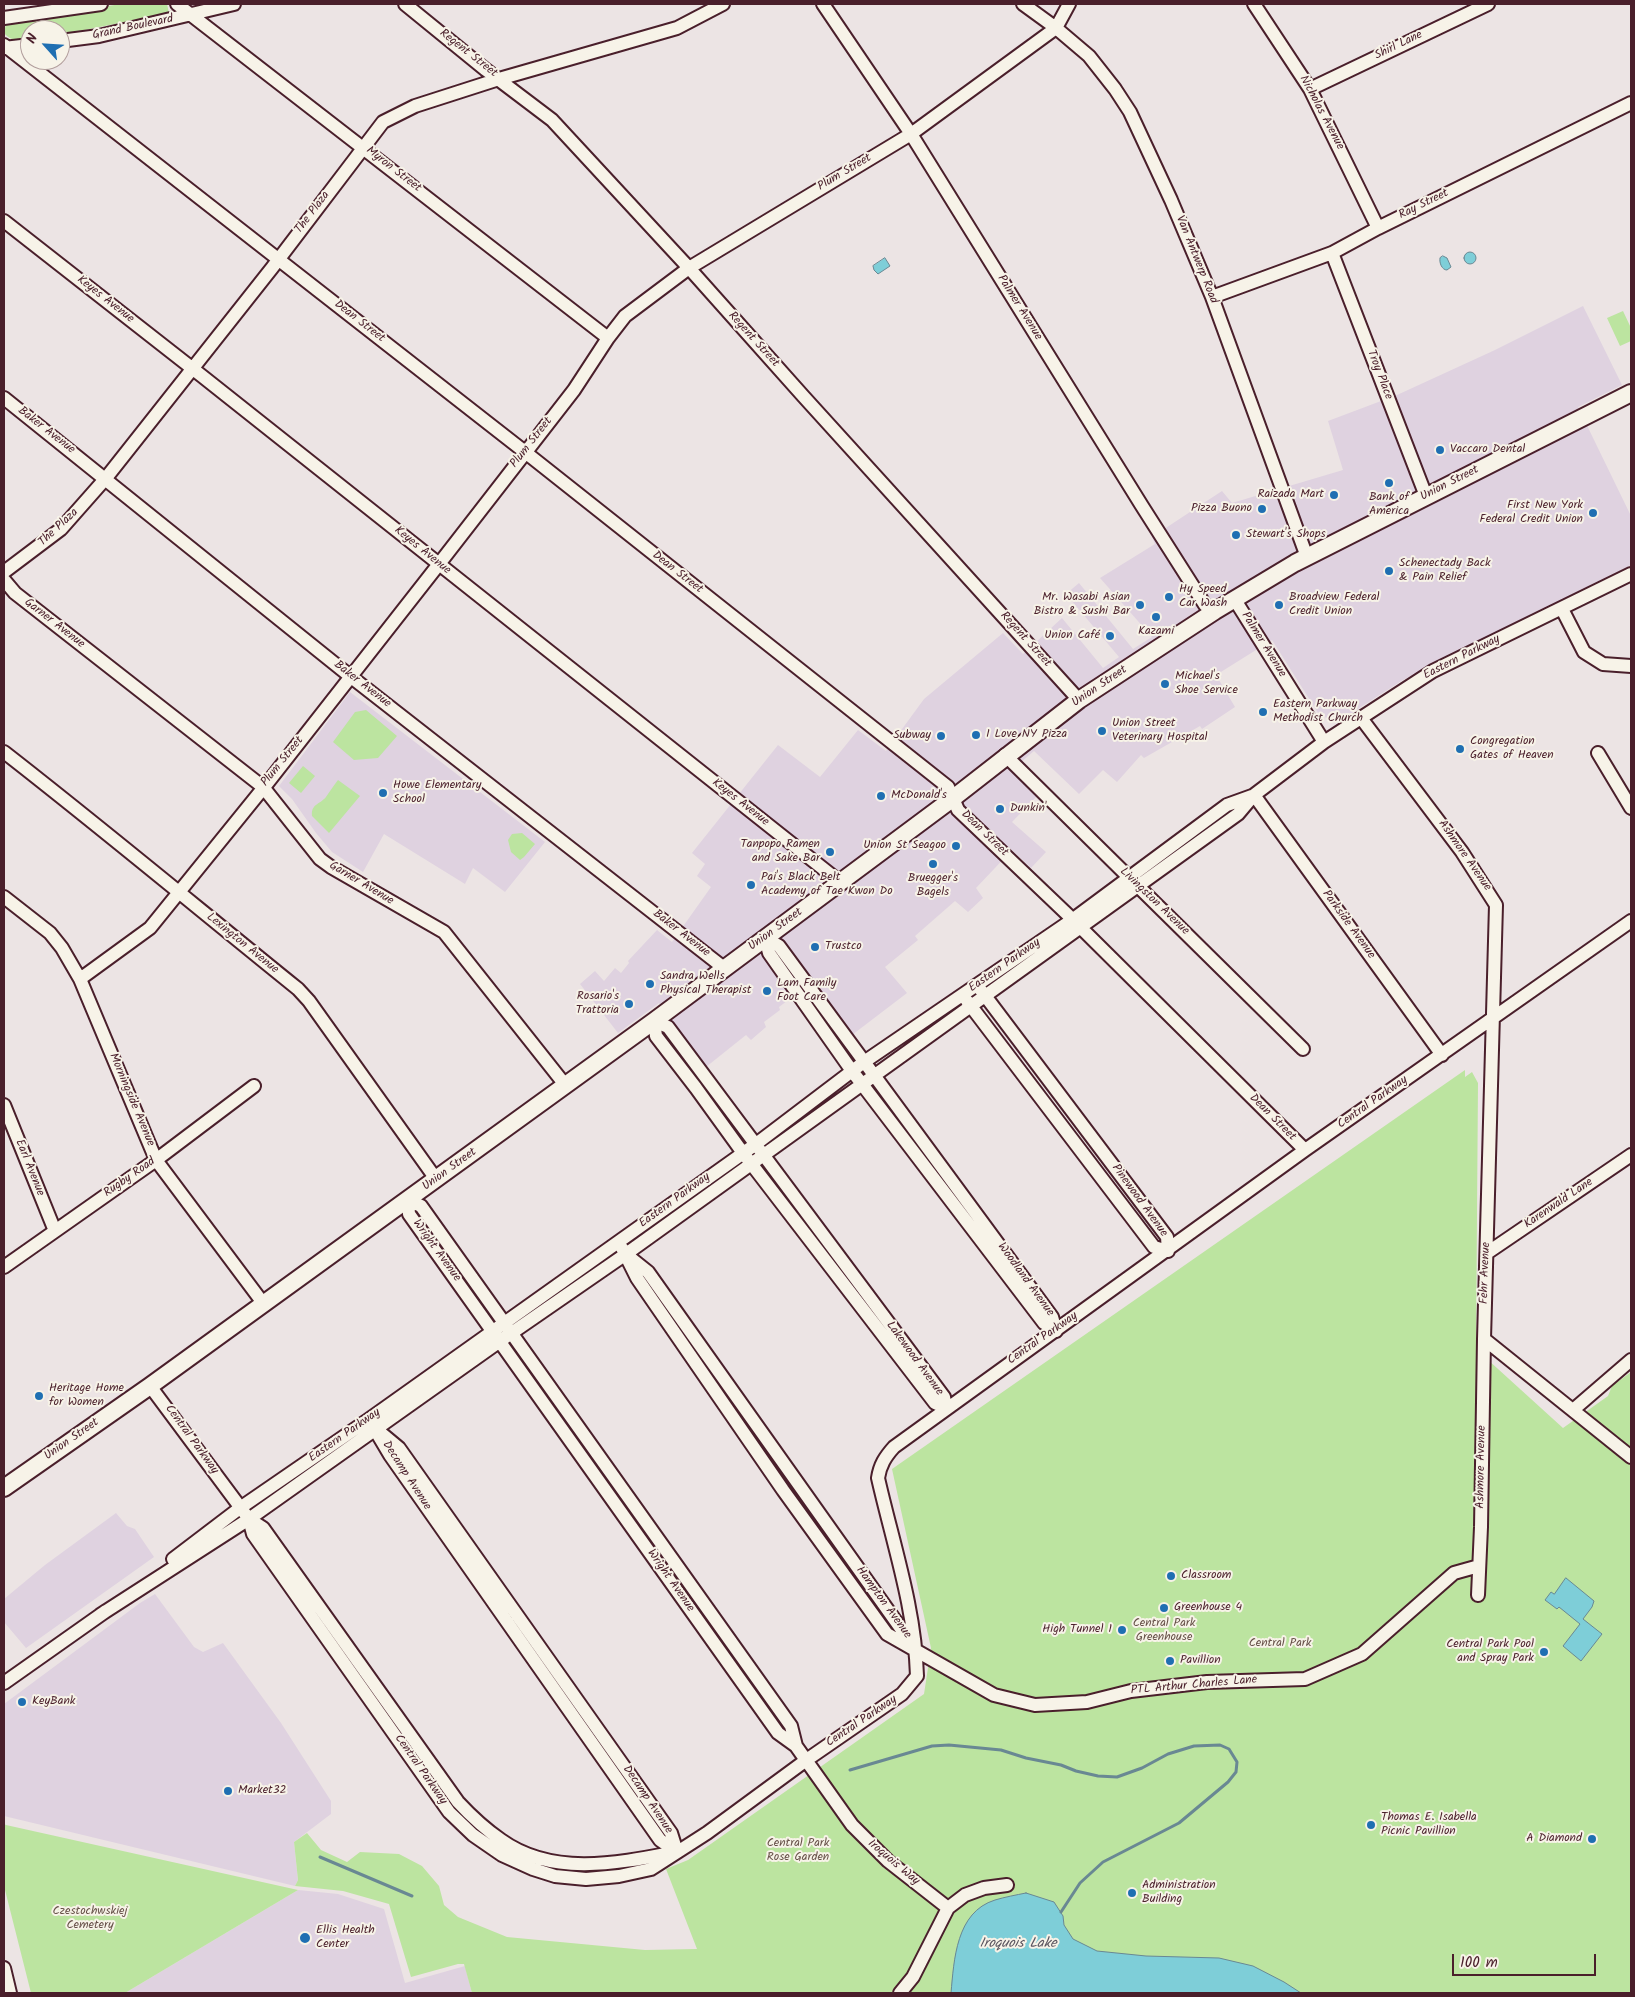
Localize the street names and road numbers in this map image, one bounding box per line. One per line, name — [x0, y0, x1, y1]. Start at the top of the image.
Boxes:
street label: Grand Boulevard — [91, 12, 175, 44]
street label: Regent Street — [436, 27, 500, 81]
street label: Shirl Lane — [1373, 28, 1425, 64]
street label: Nicholas Avenue — [1295, 73, 1347, 153]
street label: Myron Street — [363, 144, 423, 196]
street label: Plum Street — [816, 151, 874, 195]
street label: Ray Street — [1397, 187, 1451, 223]
street label: The Plaza — [292, 189, 334, 237]
street label: Van Antwerp Road — [1172, 214, 1220, 306]
street label: Keyes Avenue — [73, 273, 137, 327]
street label: Palmer Avenue — [993, 273, 1045, 343]
street label: Dean Street — [331, 298, 387, 346]
street label: Regent Street — [724, 309, 782, 371]
street label: Troy Place — [1363, 348, 1395, 402]
street label: Baker Avenue — [15, 404, 77, 458]
street label: Plum Street — [508, 415, 556, 471]
street label: Union Street — [1418, 463, 1482, 505]
street label: The Plaza — [36, 506, 82, 550]
street label: Keyes Avenue — [391, 524, 453, 578]
street label: Dean Street — [649, 549, 705, 597]
street label: Garner Avenue — [21, 596, 87, 652]
street label: Regent Street — [996, 609, 1054, 671]
street label: Palmer Avenue — [1237, 610, 1289, 680]
street label: Eastern Parkway — [1421, 633, 1503, 683]
street label: Baker Avenue — [331, 658, 393, 712]
street label: Union Street — [1070, 663, 1130, 711]
street label: Plum Street — [259, 734, 307, 790]
street label: Keyes Avenue — [708, 776, 772, 830]
street label: Dean Street — [957, 808, 1011, 860]
street label: Ashmore Avenue — [1434, 818, 1494, 894]
street label: Garner Avenue — [326, 859, 396, 909]
street label: Livingston Avenue — [1116, 865, 1192, 939]
street label: Parkside Avenue — [1318, 888, 1378, 962]
street label: Union Street — [746, 906, 806, 954]
street label: Baker Avenue — [650, 907, 712, 961]
street label: Lexington Avenue — [203, 911, 281, 977]
street label: Eastern Parkway — [966, 936, 1044, 996]
street label: Morningside Avenue — [105, 1051, 157, 1149]
street label: Central Parkway — [1335, 1074, 1411, 1132]
street label: Dean Street — [1246, 1092, 1298, 1144]
street label: Earl Avenue — [11, 1138, 47, 1198]
street label: Union Street — [420, 1146, 480, 1194]
street label: Rugby Road — [102, 1155, 158, 1201]
street label: Pinewood Avenue — [1108, 1162, 1170, 1240]
street label: Eastern Parkway — [637, 1170, 713, 1232]
street label: Karenwald Lane — [1522, 1176, 1596, 1232]
street label: Wright Avenue — [409, 1217, 463, 1285]
street label: Woodland Avenue — [994, 1240, 1056, 1320]
street label: Fehr Avenue — [1478, 1242, 1494, 1304]
street label: Central Parkway — [1005, 1310, 1081, 1368]
street label: Lakewood Avenue — [882, 1319, 946, 1399]
street label: Central Parkway — [161, 1403, 221, 1477]
street label: Eastern Parkway — [306, 1406, 384, 1466]
street label: Union Street — [42, 1416, 102, 1464]
street label: Ashmore Avenue — [1474, 1425, 1490, 1509]
street label: Decamp Avenue — [378, 1439, 434, 1513]
street label: Wright Avenue — [643, 1547, 697, 1615]
street label: Hampton Avenue — [852, 1564, 914, 1642]
street label: PTL Arthur Charles Lane — [1130, 1673, 1258, 1699]
street label: Central Parkway — [824, 1693, 900, 1751]
street label: Central Parkway — [391, 1732, 449, 1808]
street label: Decamp Avenue — [619, 1763, 675, 1837]
street label: Iroquois Way — [864, 1837, 922, 1889]

